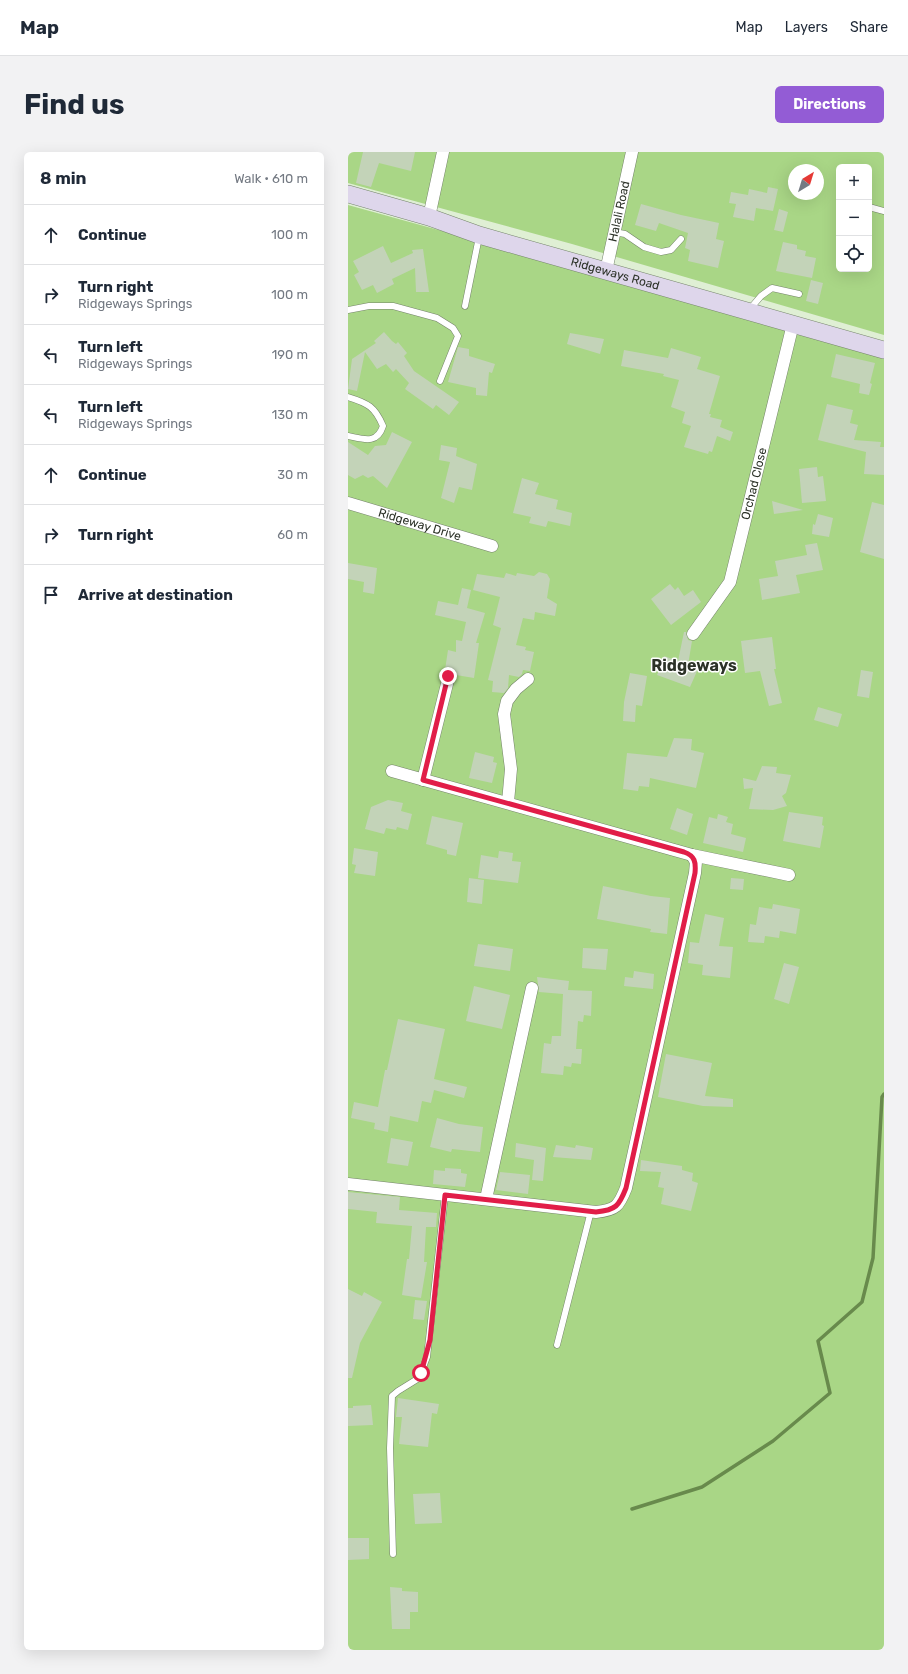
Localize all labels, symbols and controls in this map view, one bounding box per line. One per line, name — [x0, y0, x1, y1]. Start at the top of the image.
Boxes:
text: Map — [20, 16, 59, 39]
text: Map — [736, 19, 763, 36]
text: Layers — [785, 19, 828, 36]
text: Share — [850, 19, 888, 36]
button: Directions — [775, 86, 884, 123]
text: Find us — [24, 88, 124, 121]
north arrow — [788, 164, 824, 200]
map controls — [836, 164, 872, 272]
button: + — [836, 164, 872, 200]
text: 8 min — [40, 168, 87, 188]
text: Walk · 610 m — [234, 171, 308, 186]
street label: Halali Road — [606, 180, 632, 243]
button: − — [836, 200, 872, 236]
icon: ahead — [40, 224, 62, 246]
text: Continue — [78, 226, 147, 244]
text: 100 m — [271, 227, 308, 242]
button: locate — [836, 236, 872, 272]
street label: Ridgeways Road — [569, 254, 661, 293]
text: Turn right — [78, 278, 153, 296]
icon: right — [40, 284, 62, 306]
text: 100 m — [271, 287, 308, 302]
text: Ridgeways Springs — [78, 296, 193, 311]
text: Turn left — [78, 338, 143, 356]
icon: left — [40, 344, 62, 366]
text: 190 m — [272, 347, 308, 362]
text: Ridgeways Springs — [78, 356, 193, 371]
text: Turn left — [78, 398, 143, 416]
icon: left — [40, 404, 62, 426]
text: 130 m — [272, 407, 308, 422]
text: Ridgeways Springs — [78, 416, 193, 431]
street label: Orchad Close — [738, 446, 770, 521]
icon: ahead — [40, 464, 62, 486]
text: Continue — [78, 466, 147, 484]
text: 30 m — [277, 467, 308, 482]
street label: Ridgeway Drive — [377, 505, 463, 544]
icon: right — [40, 524, 62, 546]
text: Turn right — [78, 526, 153, 544]
text: 60 m — [277, 527, 308, 542]
icon: arrive — [40, 584, 62, 606]
text: Arrive at destination — [78, 586, 233, 604]
district label: Ridgeways — [651, 656, 737, 675]
route end — [439, 667, 457, 685]
route start — [412, 1364, 430, 1382]

